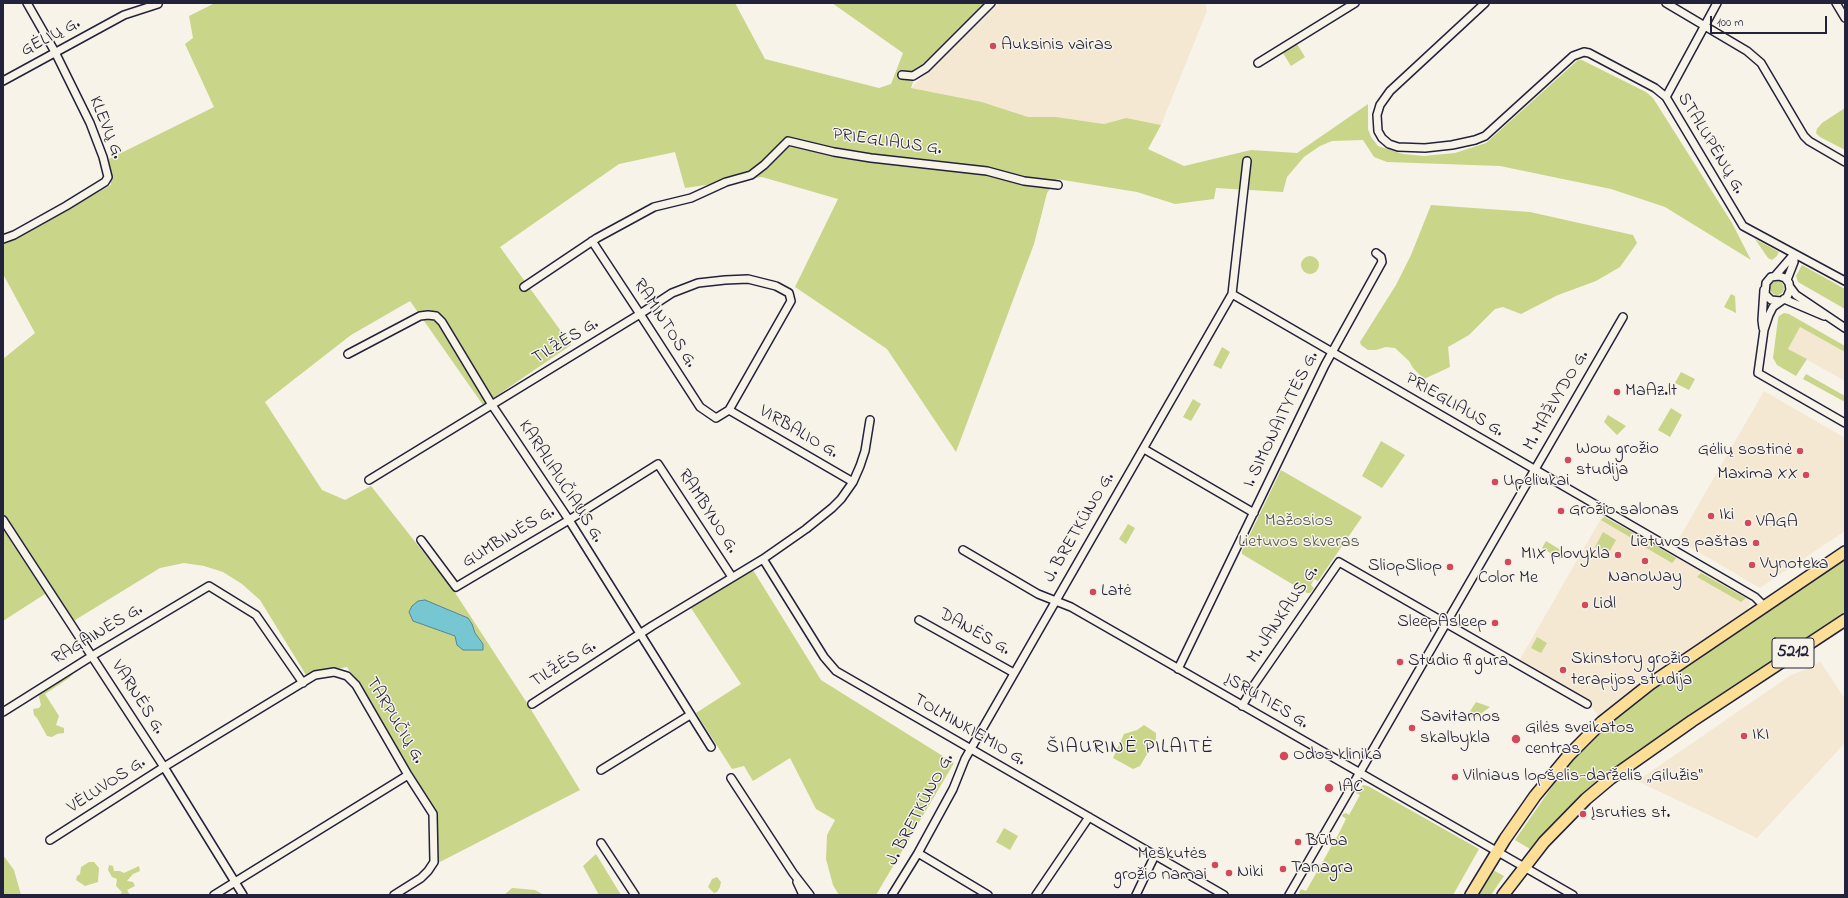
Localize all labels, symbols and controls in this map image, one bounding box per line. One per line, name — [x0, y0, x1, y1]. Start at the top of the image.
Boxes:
scale bar — [1712, 8, 1829, 34]
street label: GĖLIŲ G. — [18, 13, 84, 63]
text: 100 m — [1717, 14, 1744, 32]
place label: Auksinis vairas — [1001, 35, 1113, 57]
marker: Auksinis vairas — [988, 41, 998, 51]
street label: STALUPĖNŲ G. — [1671, 89, 1749, 199]
street label: KLEVŲ G. — [83, 94, 127, 162]
street label: PRIEGLIAUS G. — [831, 125, 943, 161]
street label: RAMINTOS G. — [627, 276, 701, 372]
street label: TILŽĖS G. — [529, 314, 603, 370]
street label: M. MAŽVYDO G. — [1520, 347, 1594, 455]
street label: I. SIMONAITYTĖS G. — [1240, 348, 1324, 492]
street label: PRIEGLIAUS G. — [1401, 369, 1507, 443]
place label: MaAz.lt — [1625, 381, 1677, 403]
marker: MaAz.lt — [1612, 387, 1622, 397]
street label: VIRBALIO G. — [754, 402, 842, 464]
street label: KARALIAUČIAUS G. — [512, 417, 608, 547]
place label: Wow grožio studija — [1576, 439, 1659, 482]
place label: Gėlių sostinė — [1698, 440, 1792, 462]
marker: Gėlių sostinė — [1795, 446, 1805, 456]
marker: Wow grožio studija — [1563, 455, 1573, 465]
place label: Maxima XX — [1717, 464, 1798, 486]
street label: RAMBYNO G. — [672, 466, 742, 558]
street label: J. BRETKŪNO G. — [1040, 469, 1120, 587]
marker: Maxima XX — [1801, 470, 1811, 480]
place label: Upeliukai — [1503, 471, 1570, 493]
marker: Upeliukai — [1490, 477, 1500, 487]
place label: Grožio salonas — [1569, 500, 1679, 522]
street label: GUMBINĖS G. — [459, 502, 559, 574]
place label: Iki — [1719, 505, 1734, 527]
marker: Grožio salonas — [1556, 506, 1566, 516]
park label: Mažosios Lietuvos skveras — [1238, 511, 1360, 554]
marker: Iki — [1706, 511, 1716, 521]
place label: VAGA — [1756, 512, 1798, 534]
marker: VAGA — [1743, 518, 1753, 528]
place label: Lietuvos paštas — [1630, 532, 1748, 554]
marker: Lietuvos paštas — [1751, 538, 1761, 548]
place label: MIX plovykla — [1521, 544, 1610, 566]
marker: MIX plovykla — [1613, 550, 1623, 560]
place label: Vynoteka — [1760, 554, 1828, 576]
place label: SliopSliop — [1368, 556, 1442, 578]
marker: NanoWay — [1640, 556, 1650, 566]
marker: Color Me — [1503, 557, 1513, 567]
marker: Vynoteka — [1747, 560, 1757, 570]
street label: M. JANKAUS G. — [1243, 562, 1325, 668]
marker: SliopSliop — [1445, 562, 1455, 572]
place label: NanoWay — [1608, 567, 1682, 589]
place label: Color Me — [1478, 568, 1538, 590]
place label: Latė — [1101, 581, 1131, 603]
marker: Latė — [1088, 587, 1098, 597]
place label: Lidl — [1593, 594, 1616, 616]
street label: RAGAINĖS G. — [49, 600, 147, 670]
marker: Lidl — [1580, 600, 1590, 610]
street label: DANĖS G. — [934, 605, 1014, 661]
place label: SleepAsleep — [1397, 612, 1487, 634]
marker: SleepAsleep — [1490, 618, 1500, 628]
street label: TILŽĖS G. — [527, 636, 601, 694]
road number: 5212 — [1772, 638, 1814, 668]
place label: Skinstory grožio terapijos studija — [1571, 649, 1692, 692]
place label: Studio figura — [1408, 651, 1508, 673]
street label: VARNĖS G. — [105, 657, 169, 739]
marker: Studio figura — [1395, 657, 1405, 667]
marker: Skinstory grožio terapijos studija — [1558, 665, 1568, 675]
street label: ĮSRUTIES G. — [1220, 669, 1312, 735]
street label: TARPUČIŲ G. — [360, 674, 428, 768]
street label: TOLMINKIEMIO G. — [909, 690, 1029, 772]
place label: Savitarnos skalbykla — [1420, 707, 1500, 750]
place label: Gilės sveikatos centras — [1525, 718, 1634, 760]
marker: Savitarnos skalbykla — [1407, 723, 1417, 733]
place label: IKI — [1752, 725, 1769, 747]
marker: IKI — [1739, 731, 1749, 741]
marker: Gilės sveikatos centras — [1510, 733, 1522, 745]
district label: ŠIAURINĖ PILAITĖ — [1046, 737, 1214, 761]
place label: Odos klinika — [1293, 745, 1382, 767]
street label: J. BRETKŪNO G. — [882, 750, 960, 870]
marker: Odos klinika — [1278, 750, 1290, 762]
street label: VĖLUVOS G. — [64, 753, 150, 819]
place label: Vilniaus lopšelis-darželis „Gilužis“ — [1463, 766, 1703, 788]
marker: Vilniaus lopšelis-darželis „Gilužis“ — [1450, 772, 1460, 782]
place label: IAC — [1338, 777, 1363, 799]
marker: IAC — [1323, 782, 1335, 794]
place label: Įsruties st. — [1591, 803, 1670, 825]
marker: Įsruties st. — [1578, 809, 1588, 819]
place label: Būba — [1306, 831, 1348, 853]
marker: Būba — [1293, 837, 1303, 847]
place label: Meškutės grožio namai — [1114, 844, 1207, 886]
place label: Tanagra — [1291, 858, 1353, 880]
marker: Meškutės grožio namai — [1210, 860, 1220, 870]
place label: Niki — [1237, 862, 1264, 884]
marker: Tanagra — [1278, 864, 1288, 874]
marker: Niki — [1224, 868, 1234, 878]

